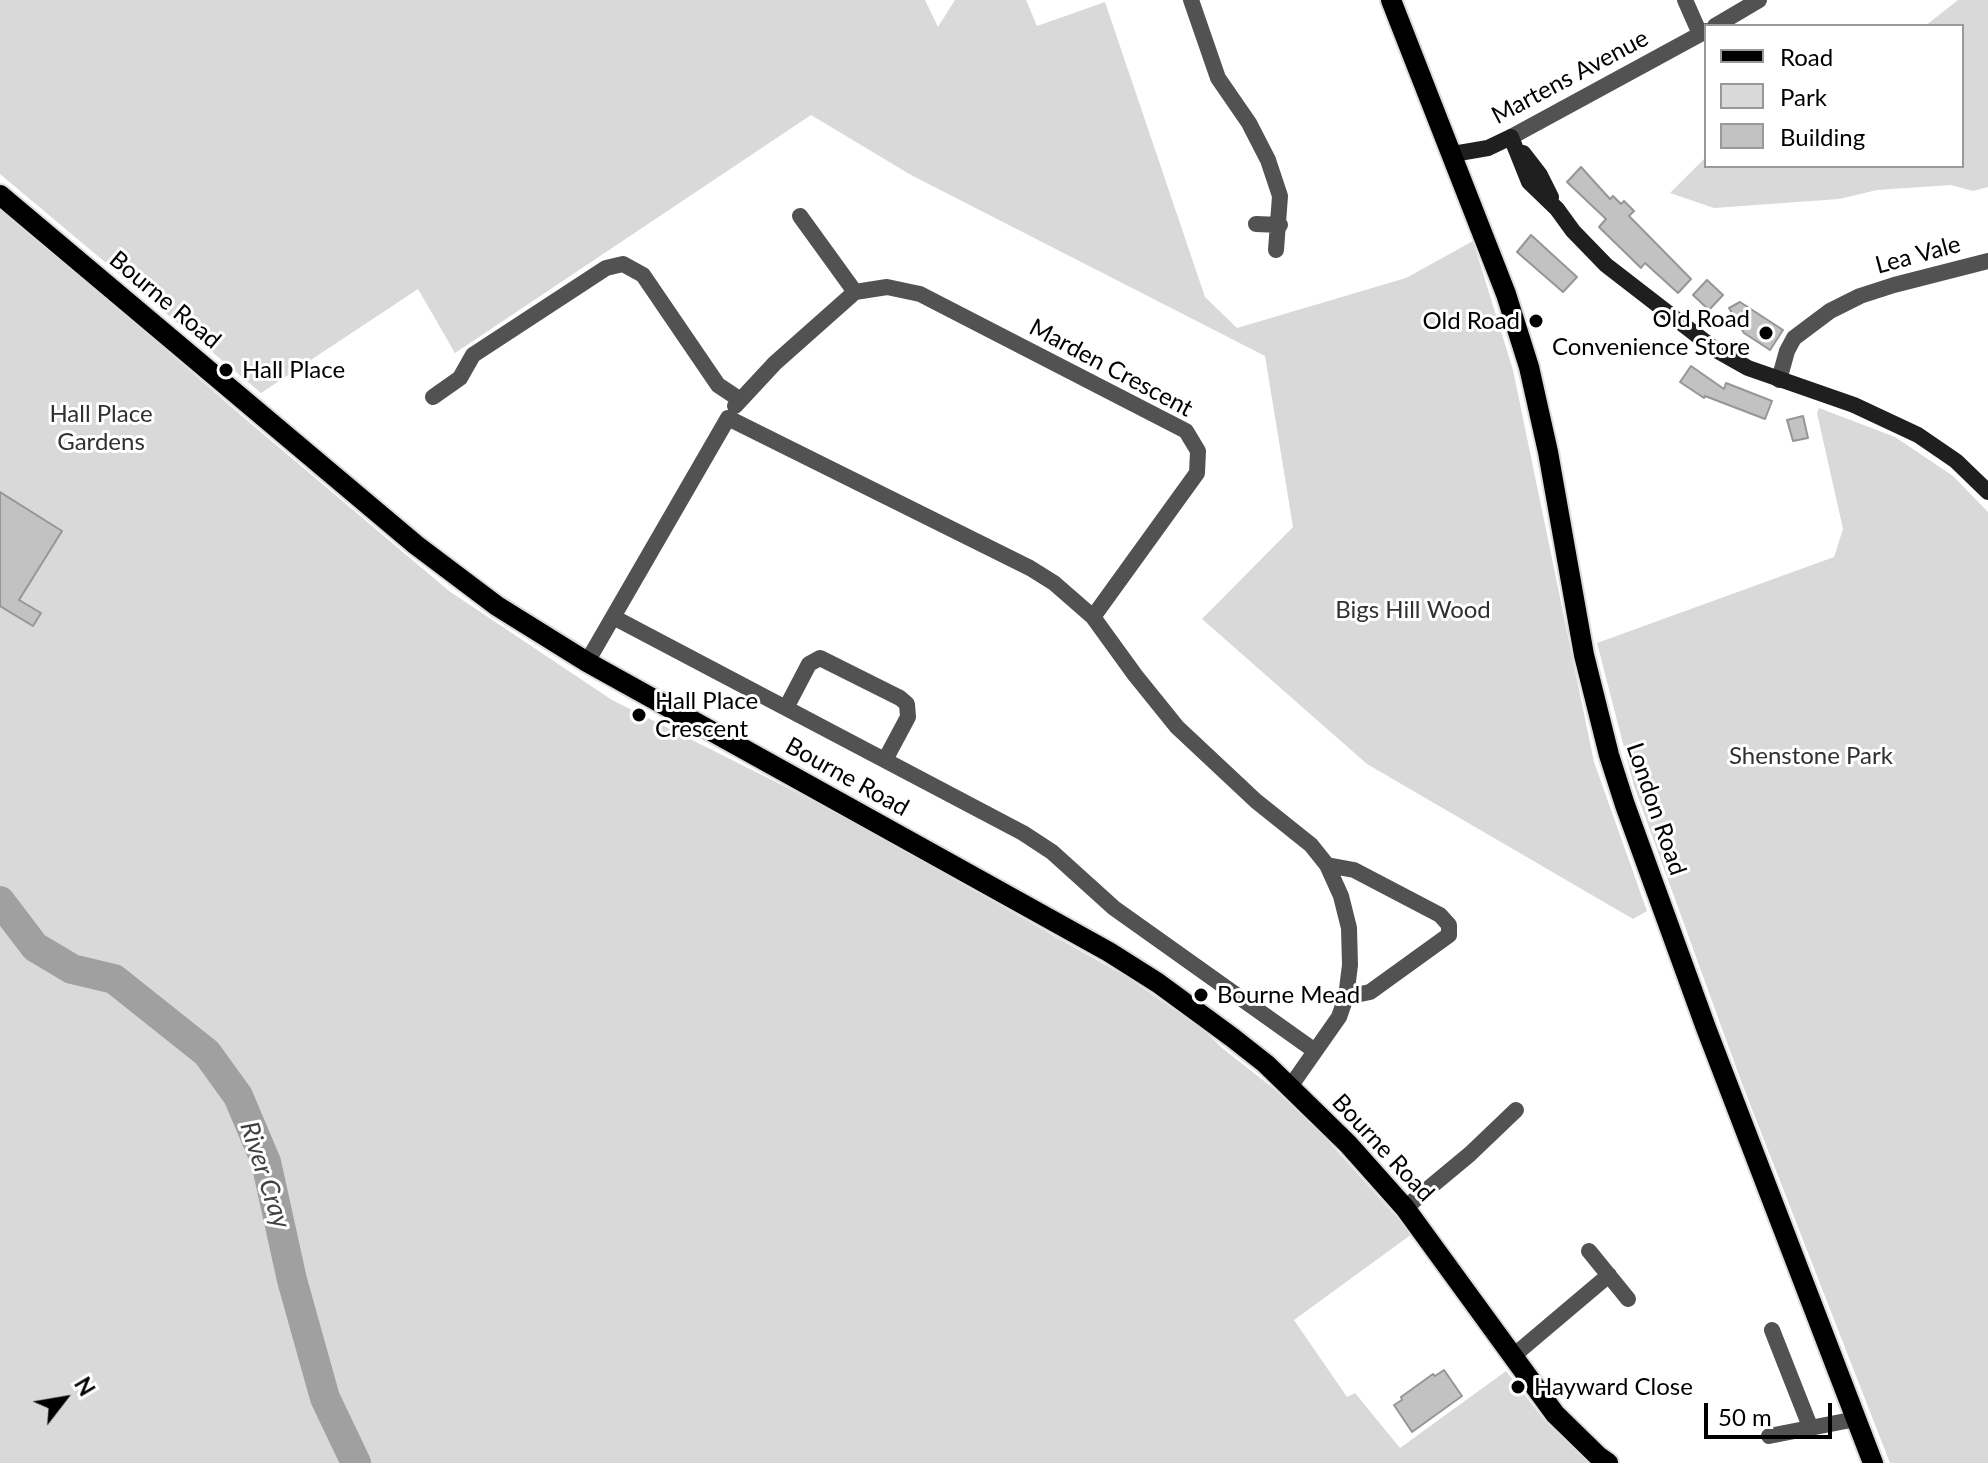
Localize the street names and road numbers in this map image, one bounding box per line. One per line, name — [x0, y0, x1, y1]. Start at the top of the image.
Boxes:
street label: Martens Avenue — [1487, 24, 1653, 130]
street label: Lea Vale — [1872, 230, 1964, 280]
street label: Bourne Road — [103, 245, 227, 355]
street label: Marden Crescent — [1024, 313, 1198, 423]
street label: Bourne Road — [780, 731, 914, 823]
street label: London Road — [1620, 739, 1692, 879]
street label: Bourne Road — [1326, 1088, 1440, 1208]

